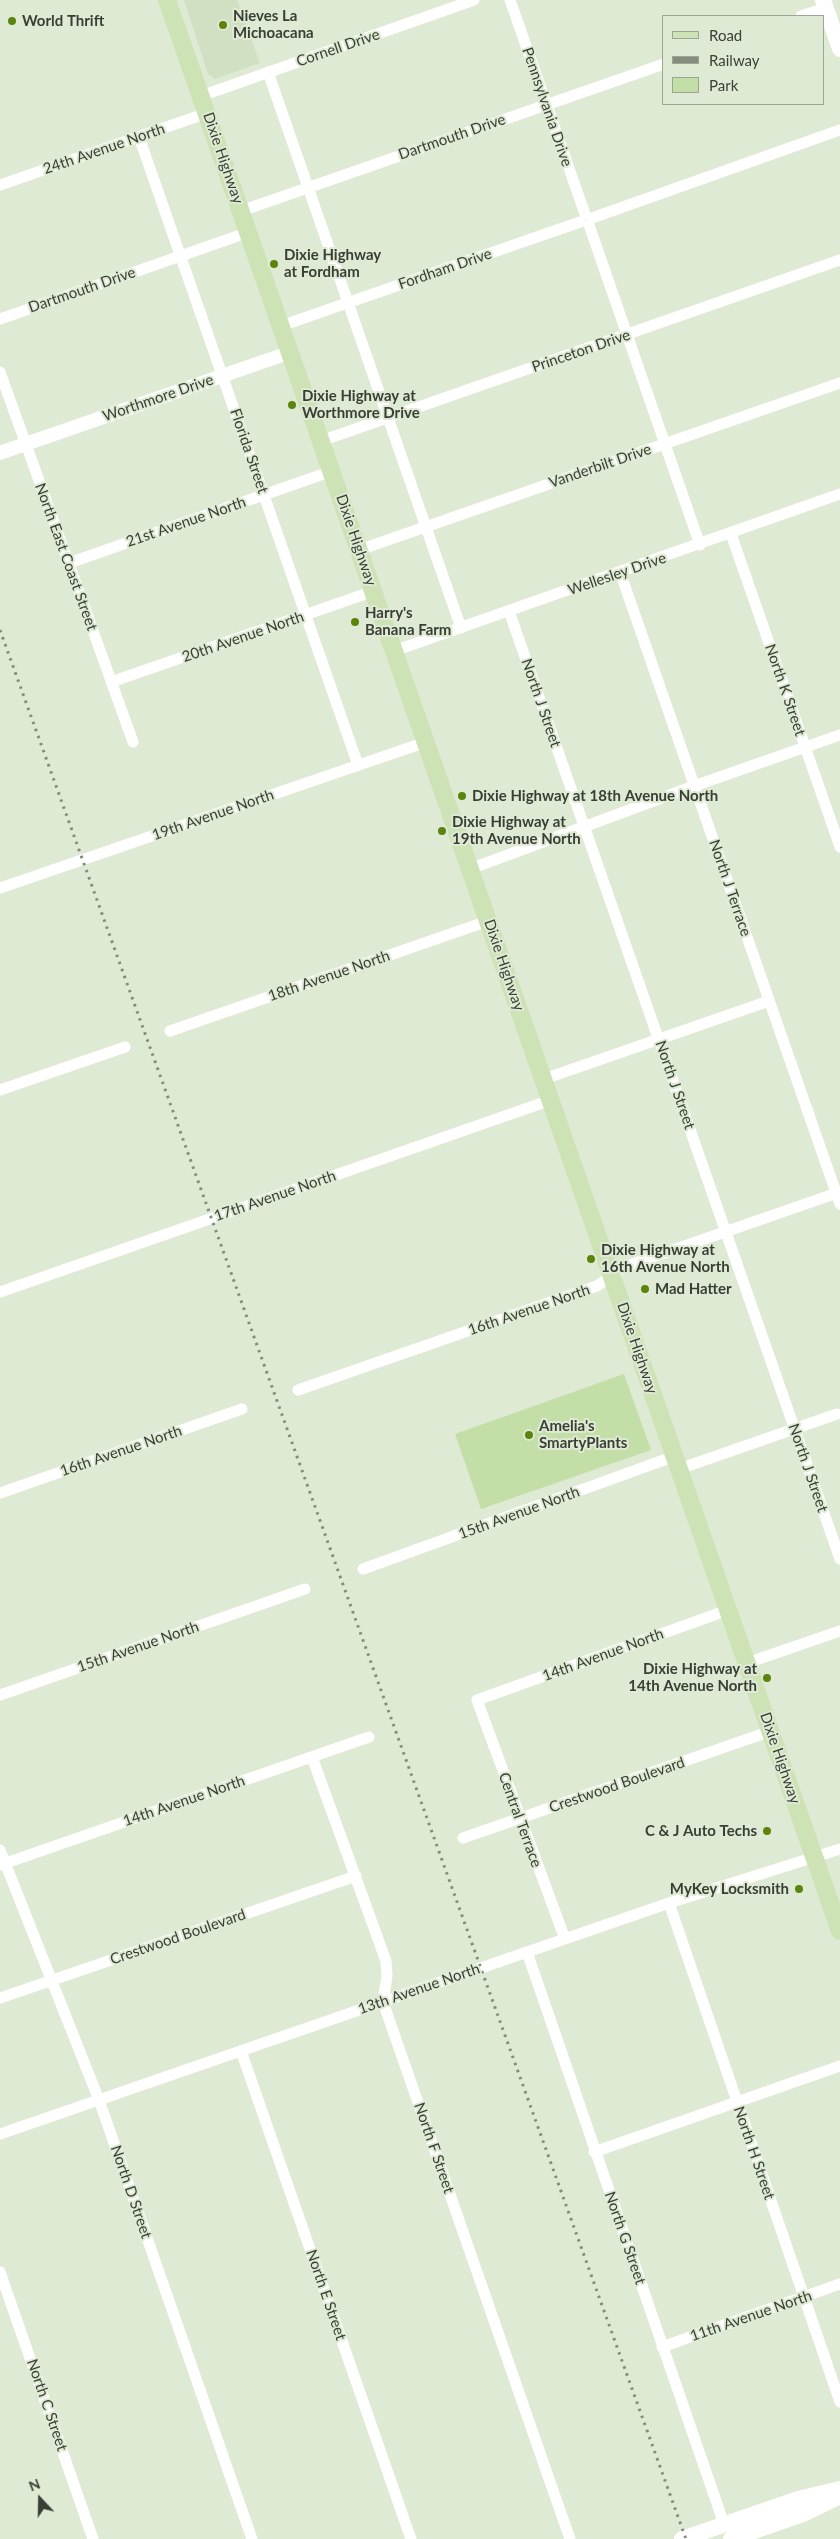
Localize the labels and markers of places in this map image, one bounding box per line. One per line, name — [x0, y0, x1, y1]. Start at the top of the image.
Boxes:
place label: Nieves La Michoacana — [233, 7, 314, 42]
place label: World Thrift — [22, 12, 104, 30]
marker: World Thrift — [6, 15, 18, 27]
marker: Nieves La Michoacana — [217, 19, 229, 31]
place label: Dixie Highway at Fordham — [284, 246, 381, 281]
marker: Dixie Highway at Fordham — [268, 258, 280, 270]
place label: Dixie Highway at Worthmore Drive — [302, 387, 420, 422]
marker: Dixie Highway at Worthmore Drive — [286, 399, 298, 411]
place label: Harry's Banana Farm — [365, 604, 451, 639]
marker: Harry's Banana Farm — [349, 616, 361, 628]
place label: Dixie Highway at 18th Avenue North — [472, 787, 718, 805]
marker: Dixie Highway at 18th Avenue North — [456, 790, 468, 802]
place label: Dixie Highway at 19th Avenue North — [452, 813, 581, 848]
marker: Dixie Highway at 19th Avenue North — [436, 825, 448, 837]
place label: Dixie Highway at 16th Avenue North — [601, 1241, 730, 1276]
marker: Dixie Highway at 16th Avenue North — [585, 1253, 597, 1265]
place label: Mad Hatter — [655, 1280, 732, 1298]
marker: Mad Hatter — [639, 1283, 651, 1295]
place label: Amelia's SmartyPlants — [539, 1417, 627, 1452]
marker: Amelia's SmartyPlants — [523, 1429, 535, 1441]
place label: Dixie Highway at 14th Avenue North — [628, 1660, 757, 1695]
marker: Dixie Highway at 14th Avenue North — [761, 1672, 773, 1684]
place label: C & J Auto Techs — [645, 1822, 757, 1840]
marker: C & J Auto Techs — [761, 1825, 773, 1837]
place label: MyKey Locksmith — [670, 1880, 789, 1898]
marker: MyKey Locksmith — [793, 1883, 805, 1895]

